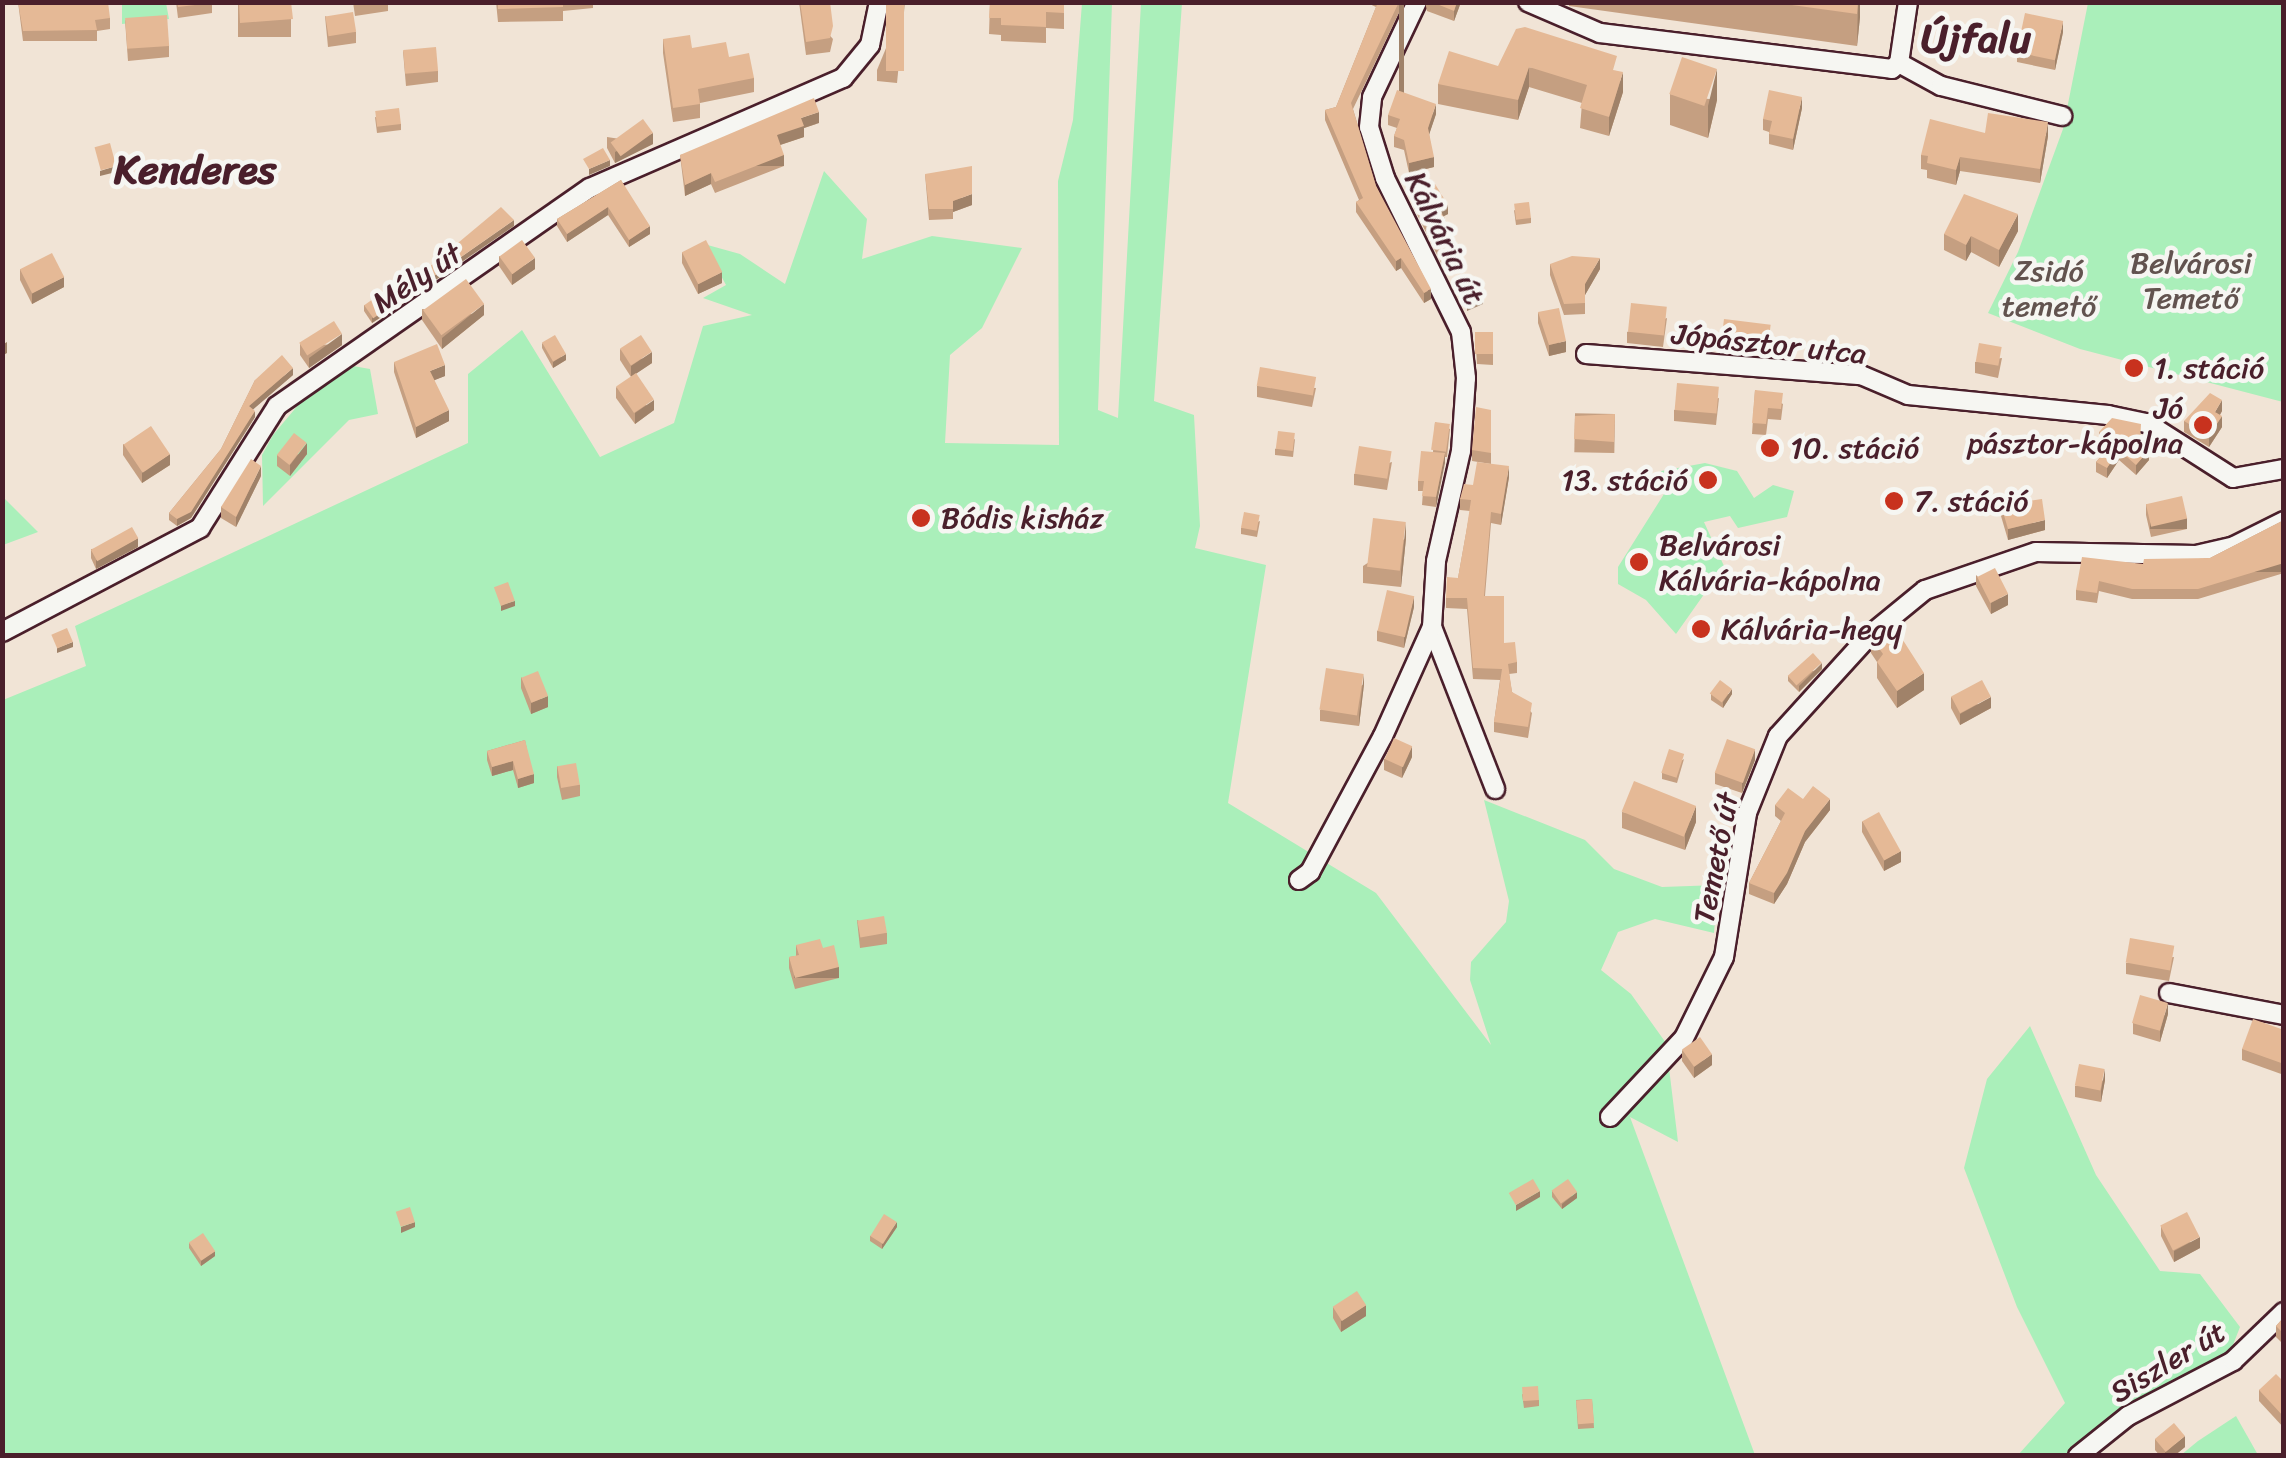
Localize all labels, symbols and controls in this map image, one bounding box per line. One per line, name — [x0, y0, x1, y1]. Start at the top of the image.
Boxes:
district label: Újfalu — [1921, 15, 2031, 63]
district label: Kenderes — [114, 146, 276, 194]
street label: Kálvária út — [1397, 166, 1493, 310]
street label: Mély út — [365, 235, 469, 321]
park label: Belvárosi Temető — [2130, 245, 2252, 316]
park label: Zsidó temető — [2002, 253, 2096, 324]
street label: Jópásztor utca — [1670, 316, 1868, 372]
place label: 1. stáció — [2154, 350, 2264, 386]
marker: 1. stáció — [2123, 357, 2145, 379]
place label: Jó pásztor-kápolna — [1968, 390, 2183, 460]
marker: Jó pásztor-kápolna — [2192, 414, 2214, 436]
place label: 10. stáció — [1790, 430, 1919, 466]
marker: 10. stáció — [1759, 437, 1781, 459]
place label: 13. stáció — [1561, 462, 1688, 498]
marker: 13. stáció — [1697, 469, 1719, 491]
place label: 7. stáció — [1914, 483, 2028, 519]
marker: 7. stáció — [1883, 490, 1905, 512]
place label: Bódis kisház — [941, 500, 1104, 536]
marker: Bódis kisház — [910, 507, 932, 529]
place label: Belvárosi Kálvária-kápolna — [1659, 527, 1881, 598]
marker: Belvárosi Kálvária-kápolna — [1628, 551, 1650, 573]
place label: Kálvária-hegy — [1721, 611, 1902, 647]
marker: Kálvária-hegy — [1690, 618, 1712, 640]
street label: Temető út — [1686, 789, 1746, 927]
street label: Siszler út — [2104, 1313, 2232, 1411]

